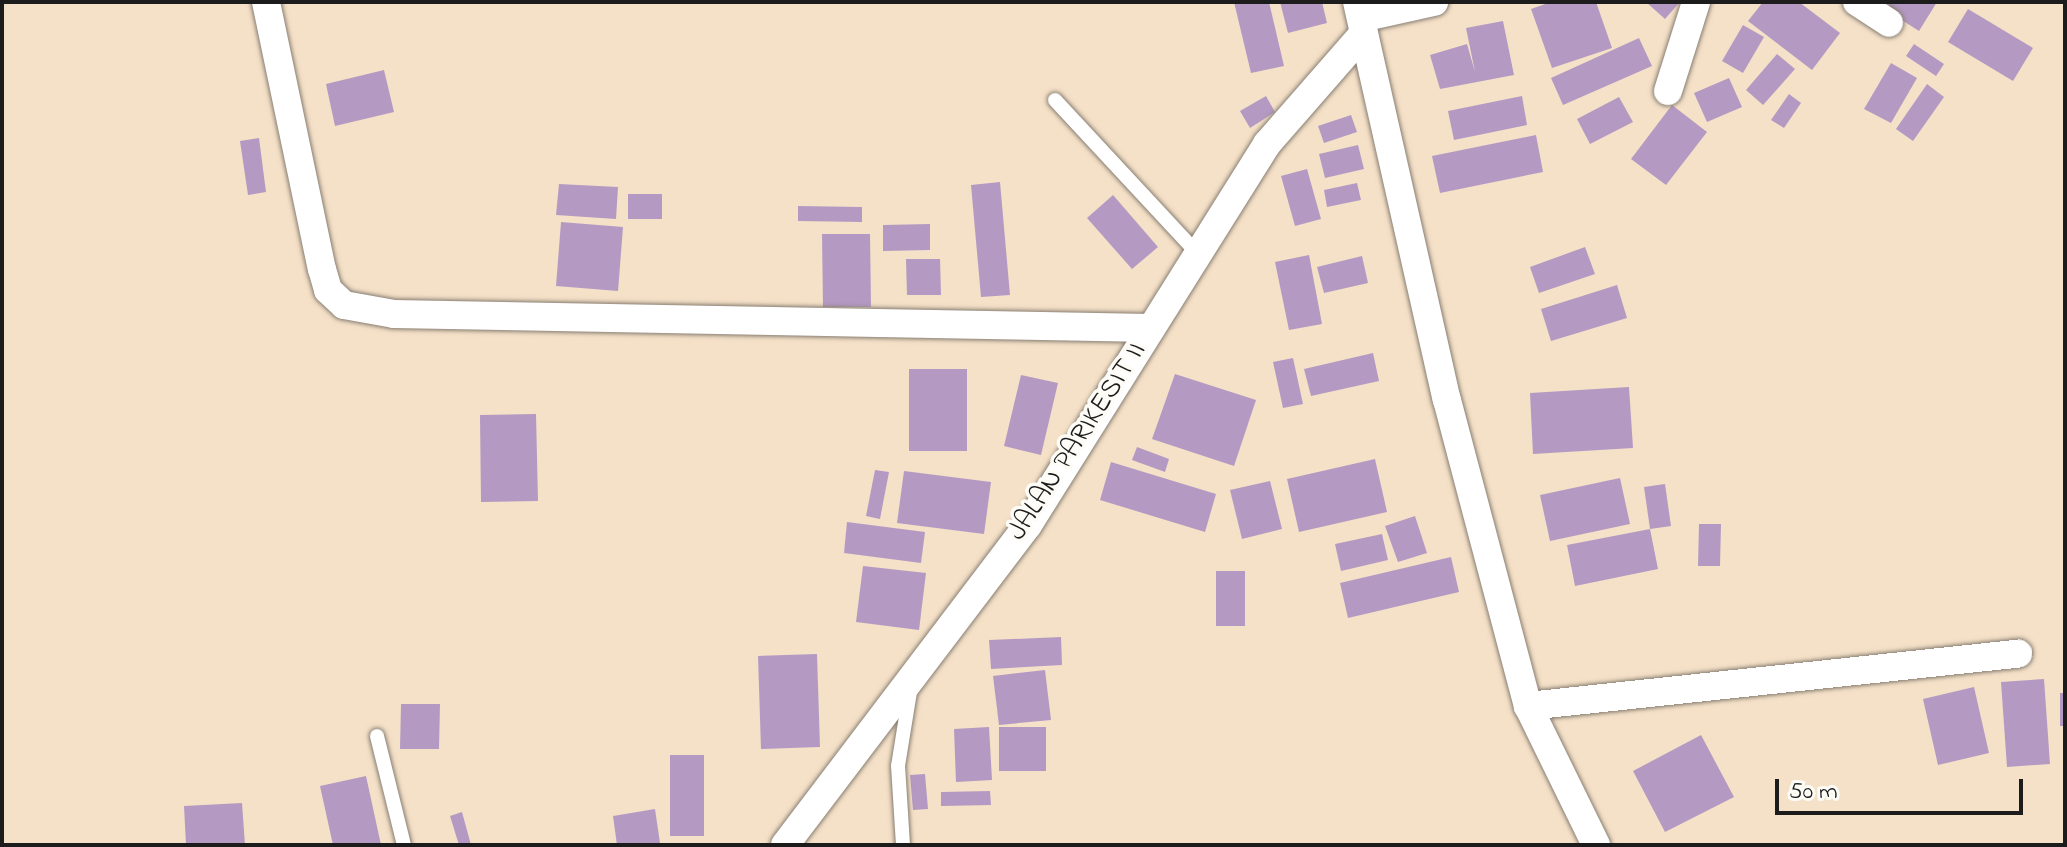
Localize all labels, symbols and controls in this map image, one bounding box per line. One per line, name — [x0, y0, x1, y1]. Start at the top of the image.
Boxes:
street label: JALAN PARIKESIT II — [1001, 337, 1155, 547]
scale bar — [1779, 763, 2027, 813]
text: 50 m — [1789, 775, 1838, 810]

